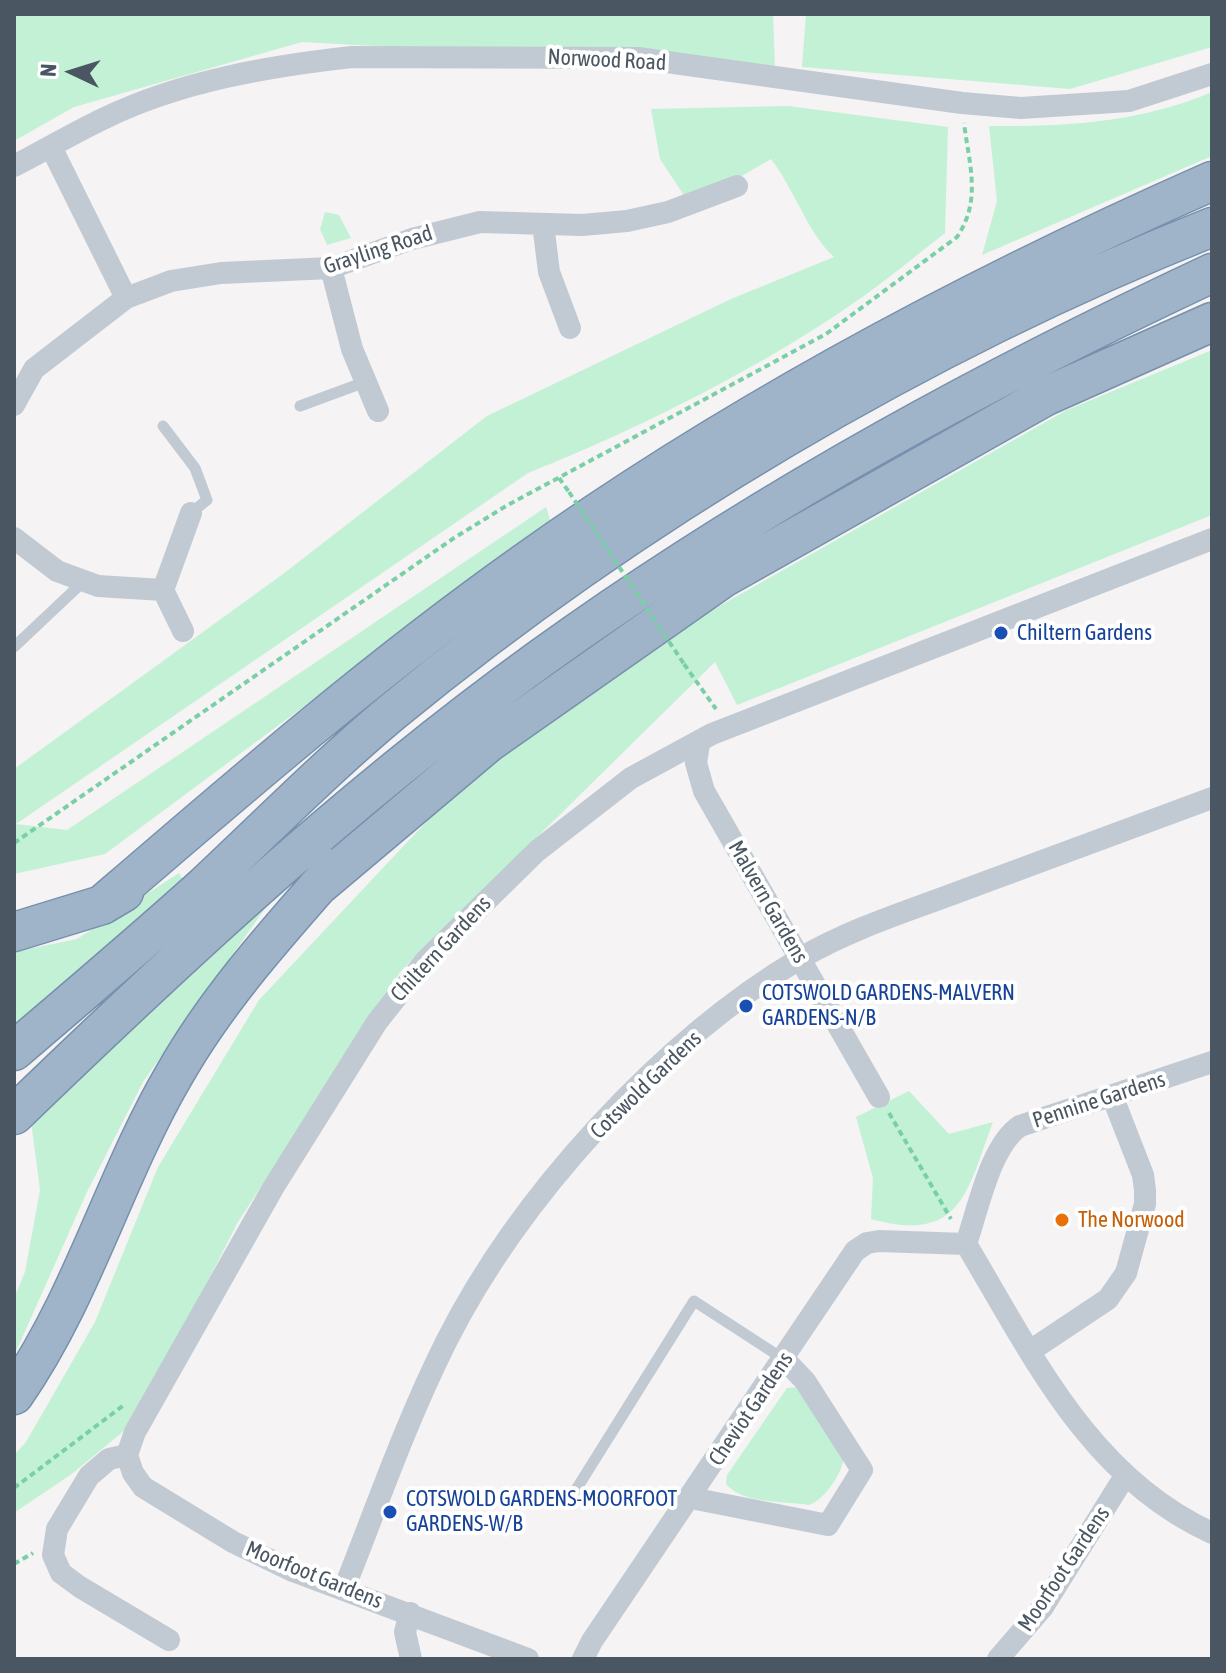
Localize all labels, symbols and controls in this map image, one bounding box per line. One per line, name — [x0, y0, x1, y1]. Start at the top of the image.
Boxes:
north arrow — [32, 32, 112, 112]
street label: Norwood Road — [547, 44, 667, 76]
text: N — [35, 63, 61, 78]
street label: Grayling Road — [320, 220, 436, 280]
place label: Chiltern Gardens — [1017, 620, 1152, 646]
marker: Chiltern Gardens — [992, 624, 1010, 642]
street label: Malvern Gardens — [722, 836, 814, 968]
street label: Chiltern Gardens — [385, 891, 497, 1007]
place label: COTSWOLD GARDENS-MALVERN GARDENS-N/B — [762, 980, 1015, 1032]
marker: COTSWOLD GARDENS-MALVERN GARDENS-N/B — [737, 997, 755, 1015]
street label: Cotswold Gardens — [585, 1026, 707, 1144]
street label: Pennine Gardens — [1029, 1066, 1169, 1134]
place label: The Norwood — [1078, 1207, 1185, 1233]
marker: The Norwood — [1053, 1211, 1071, 1229]
street label: Cheviot Gardens — [703, 1347, 799, 1471]
place label: COTSWOLD GARDENS-MOORFOOT GARDENS-W/B — [406, 1486, 677, 1538]
street label: Moorfoot Gardens — [1013, 1502, 1115, 1636]
marker: COTSWOLD GARDENS-MOORFOOT GARDENS-W/B — [381, 1503, 399, 1521]
street label: Moorfoot Gardens — [242, 1536, 386, 1614]

